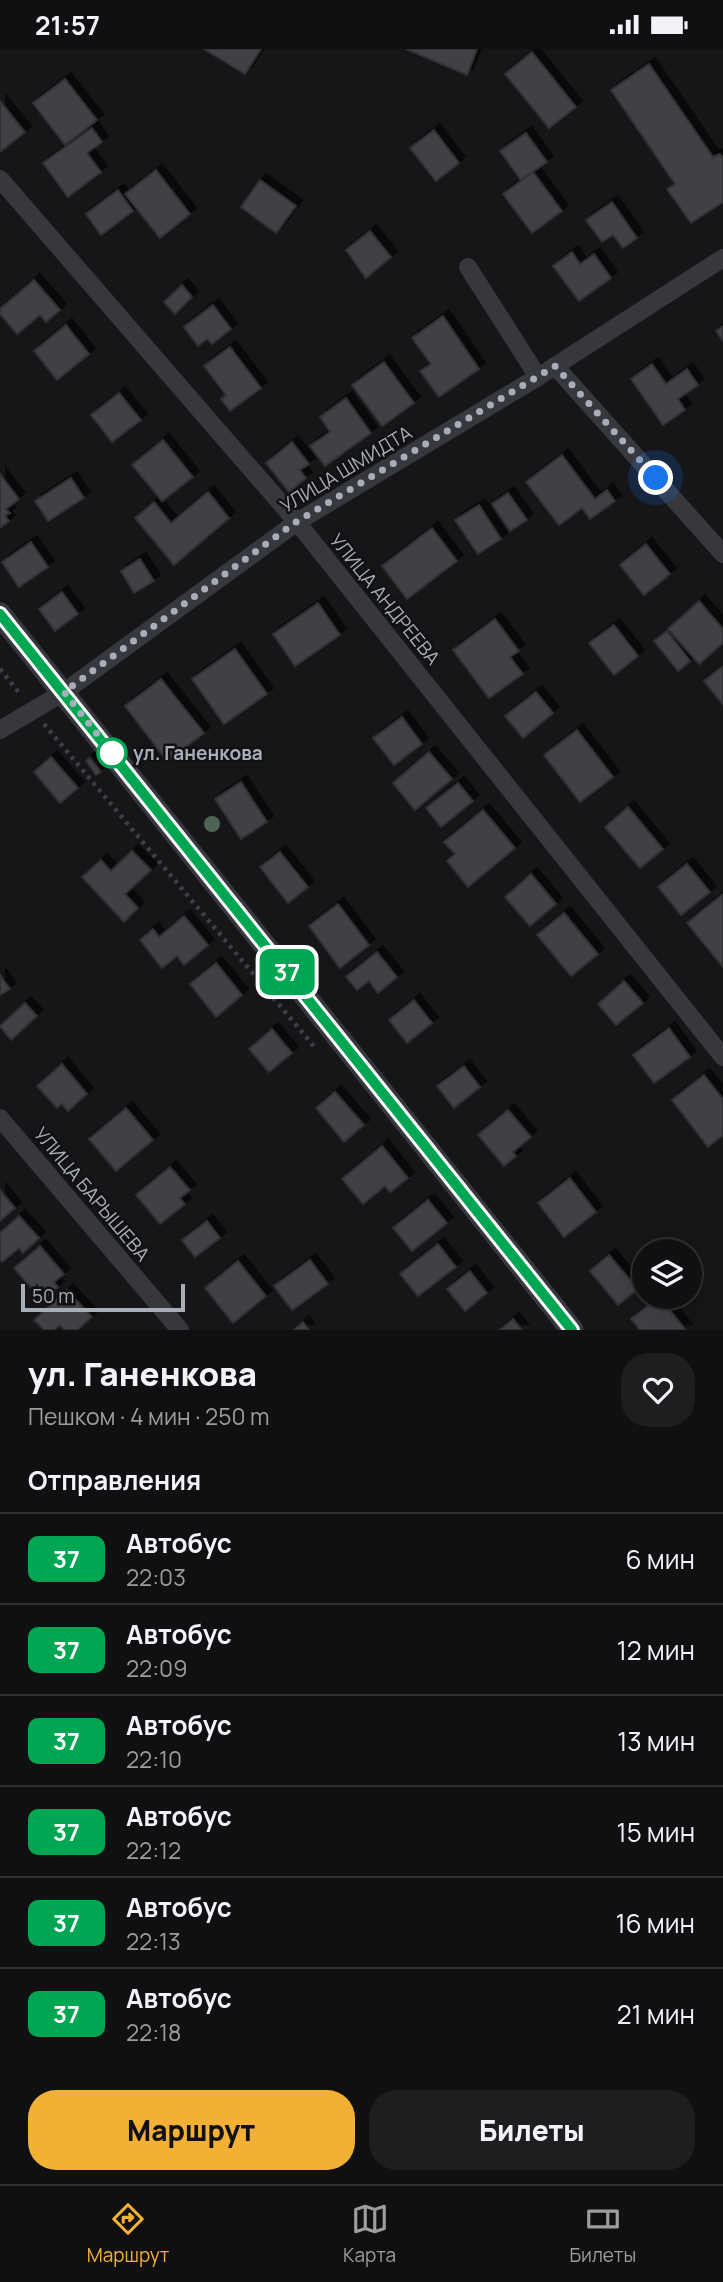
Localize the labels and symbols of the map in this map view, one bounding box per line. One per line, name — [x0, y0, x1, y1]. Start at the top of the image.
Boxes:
street label: УЛИЦА ШМИДТА — [275, 419, 417, 519]
your location — [638, 460, 673, 495]
street label: УЛИЦА АНДРЕЕВА — [324, 528, 446, 670]
marker: ул. Ганенкова — [97, 738, 127, 768]
place label: ул. Ганенкова — [133, 740, 263, 766]
line badge: 37 — [256, 949, 318, 995]
street label: УЛИЦА БАРЫШЕВА — [28, 1121, 156, 1267]
scale bar — [21, 1281, 186, 1313]

